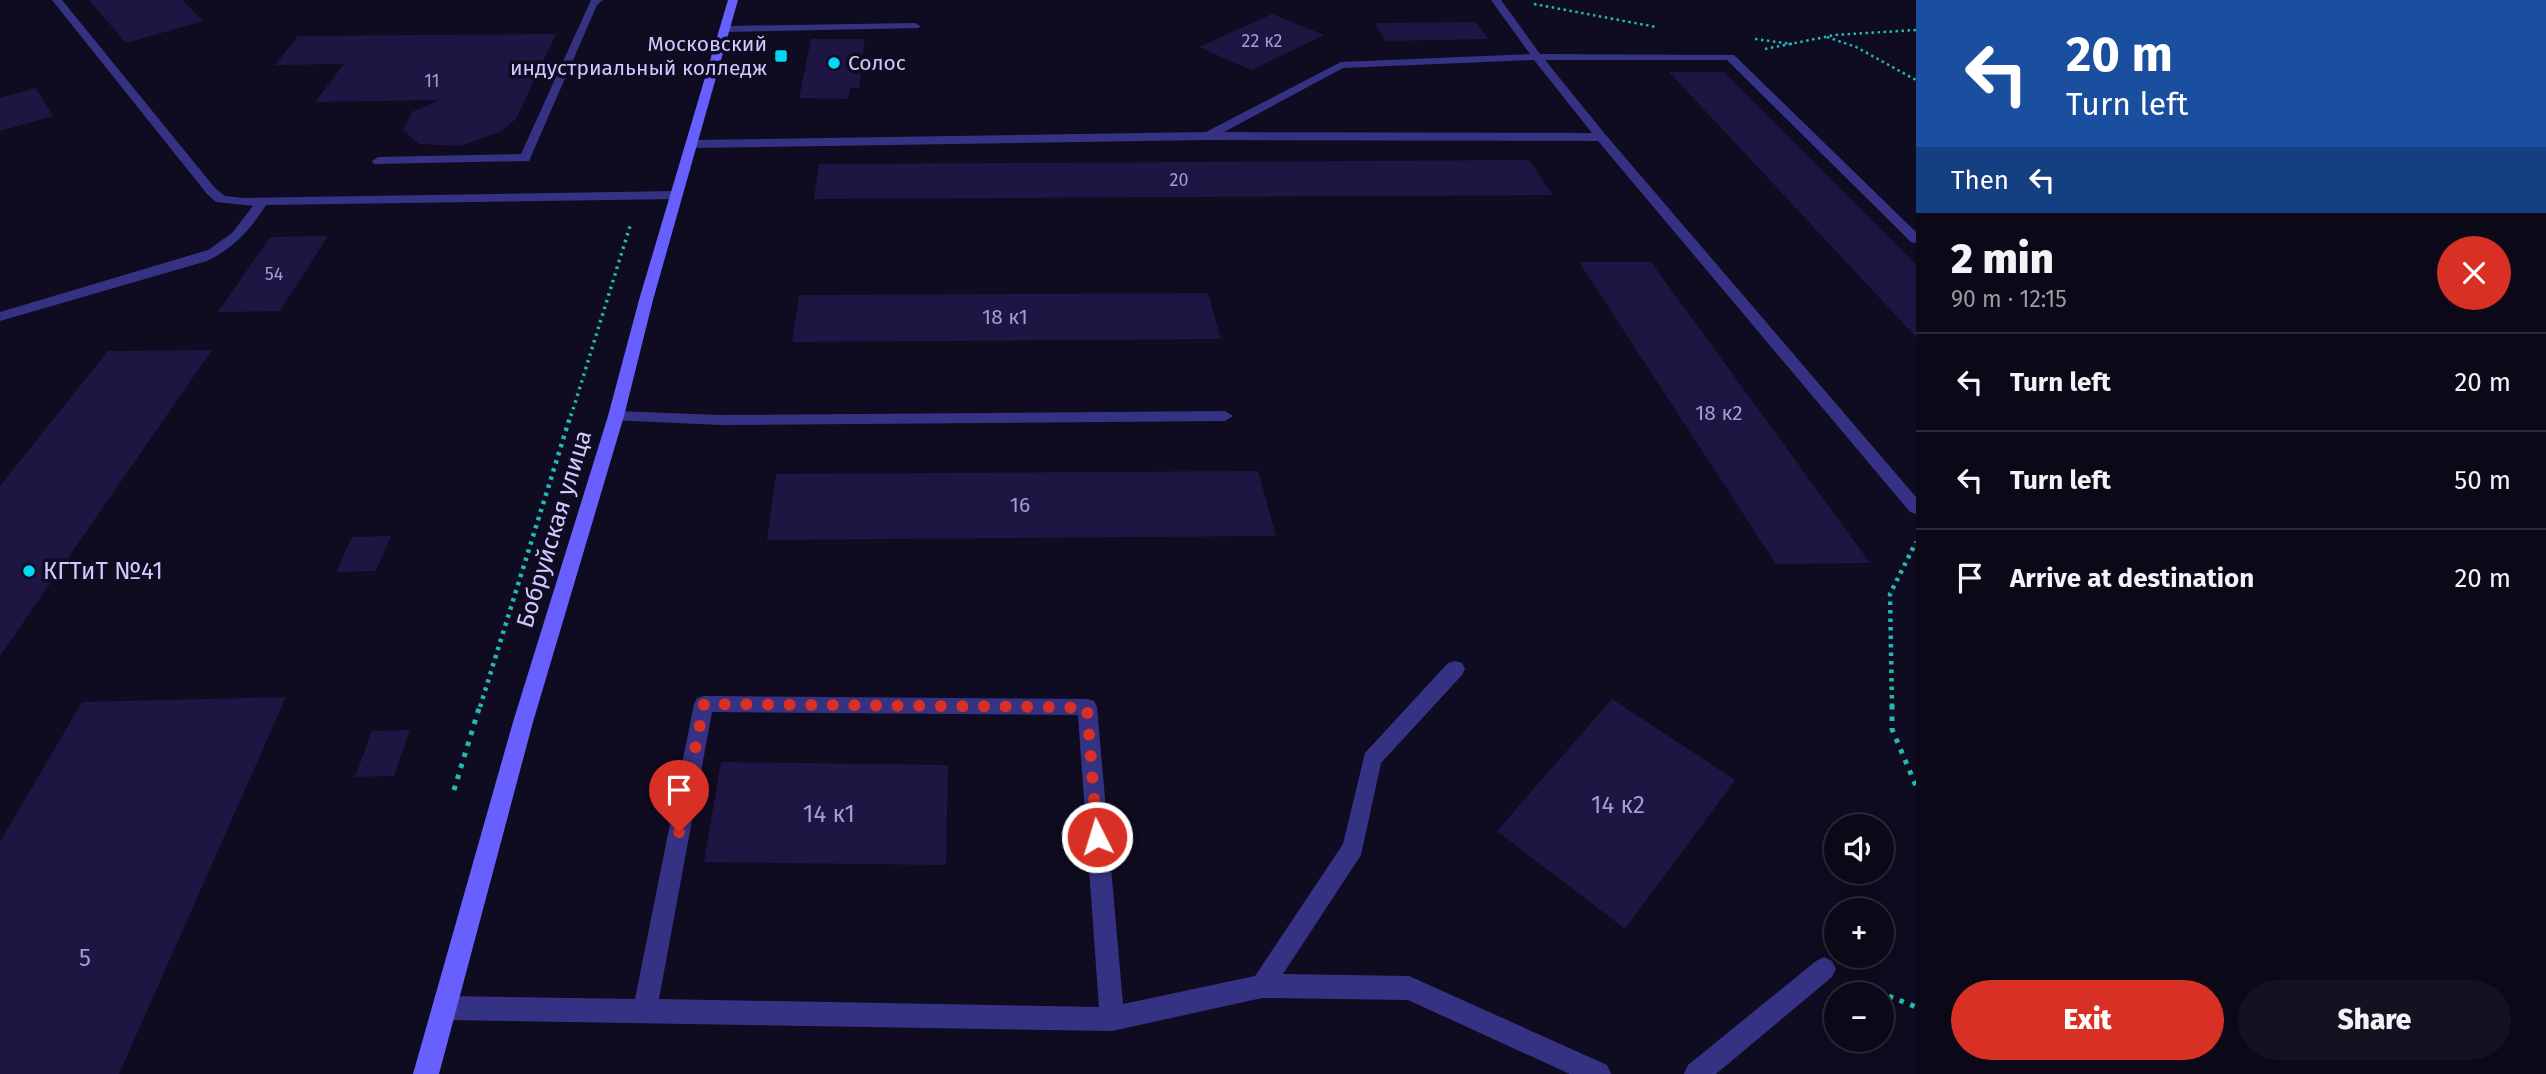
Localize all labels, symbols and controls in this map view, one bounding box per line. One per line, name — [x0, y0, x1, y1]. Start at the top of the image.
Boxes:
text: 20 m — [2066, 25, 2173, 84]
icon: left — [1951, 28, 2042, 119]
house number: 22 к2 — [1242, 30, 1283, 52]
place label: Московский индустриальный колледж — [510, 31, 767, 81]
marker: Московский индустриальный колледж — [773, 48, 789, 64]
place label: Солос — [848, 50, 906, 76]
marker: Солос — [826, 55, 842, 71]
house number: 11 — [424, 70, 440, 92]
text: Turn left — [2066, 85, 2188, 123]
icon: left — [2023, 161, 2061, 199]
text: Then — [1951, 165, 2009, 196]
house number: 20 — [1170, 169, 1188, 191]
text: 2 min — [1951, 234, 2054, 284]
button: close — [2437, 236, 2511, 310]
house number: 54 — [265, 263, 284, 285]
text: 90 m · 12:15 — [1951, 285, 2067, 313]
house number: 18 к1 — [982, 304, 1028, 330]
icon: left — [1951, 363, 1989, 401]
text: Turn left — [2010, 367, 2111, 398]
text: 20 m — [2454, 367, 2511, 398]
house number: 18 к2 — [1695, 400, 1743, 426]
street label: Бобруйская улица — [511, 427, 597, 631]
icon: left — [1951, 461, 1989, 499]
text: Turn left — [2010, 465, 2111, 496]
text: 50 m — [2454, 465, 2511, 496]
house number: 16 — [1010, 492, 1030, 518]
place label: КГТиТ №41 — [43, 557, 163, 585]
icon: arrive — [1951, 559, 1989, 597]
marker: КГТиТ №41 — [21, 563, 37, 579]
text: Arrive at destination — [2010, 563, 2254, 594]
text: 20 m — [2454, 563, 2511, 594]
pin — [649, 760, 709, 832]
icon: arrive — [660, 771, 698, 809]
house number: 14 к2 — [1591, 791, 1645, 819]
house number: 14 к1 — [803, 800, 855, 828]
position arrow — [1060, 800, 1134, 874]
map controls — [1824, 814, 1894, 1052]
button: sound — [1824, 814, 1894, 884]
button: + — [1824, 898, 1894, 968]
house number: 5 — [79, 944, 91, 972]
button: Exit — [1951, 980, 2224, 1060]
button: Share — [2238, 980, 2511, 1060]
button: − — [1824, 982, 1894, 1052]

